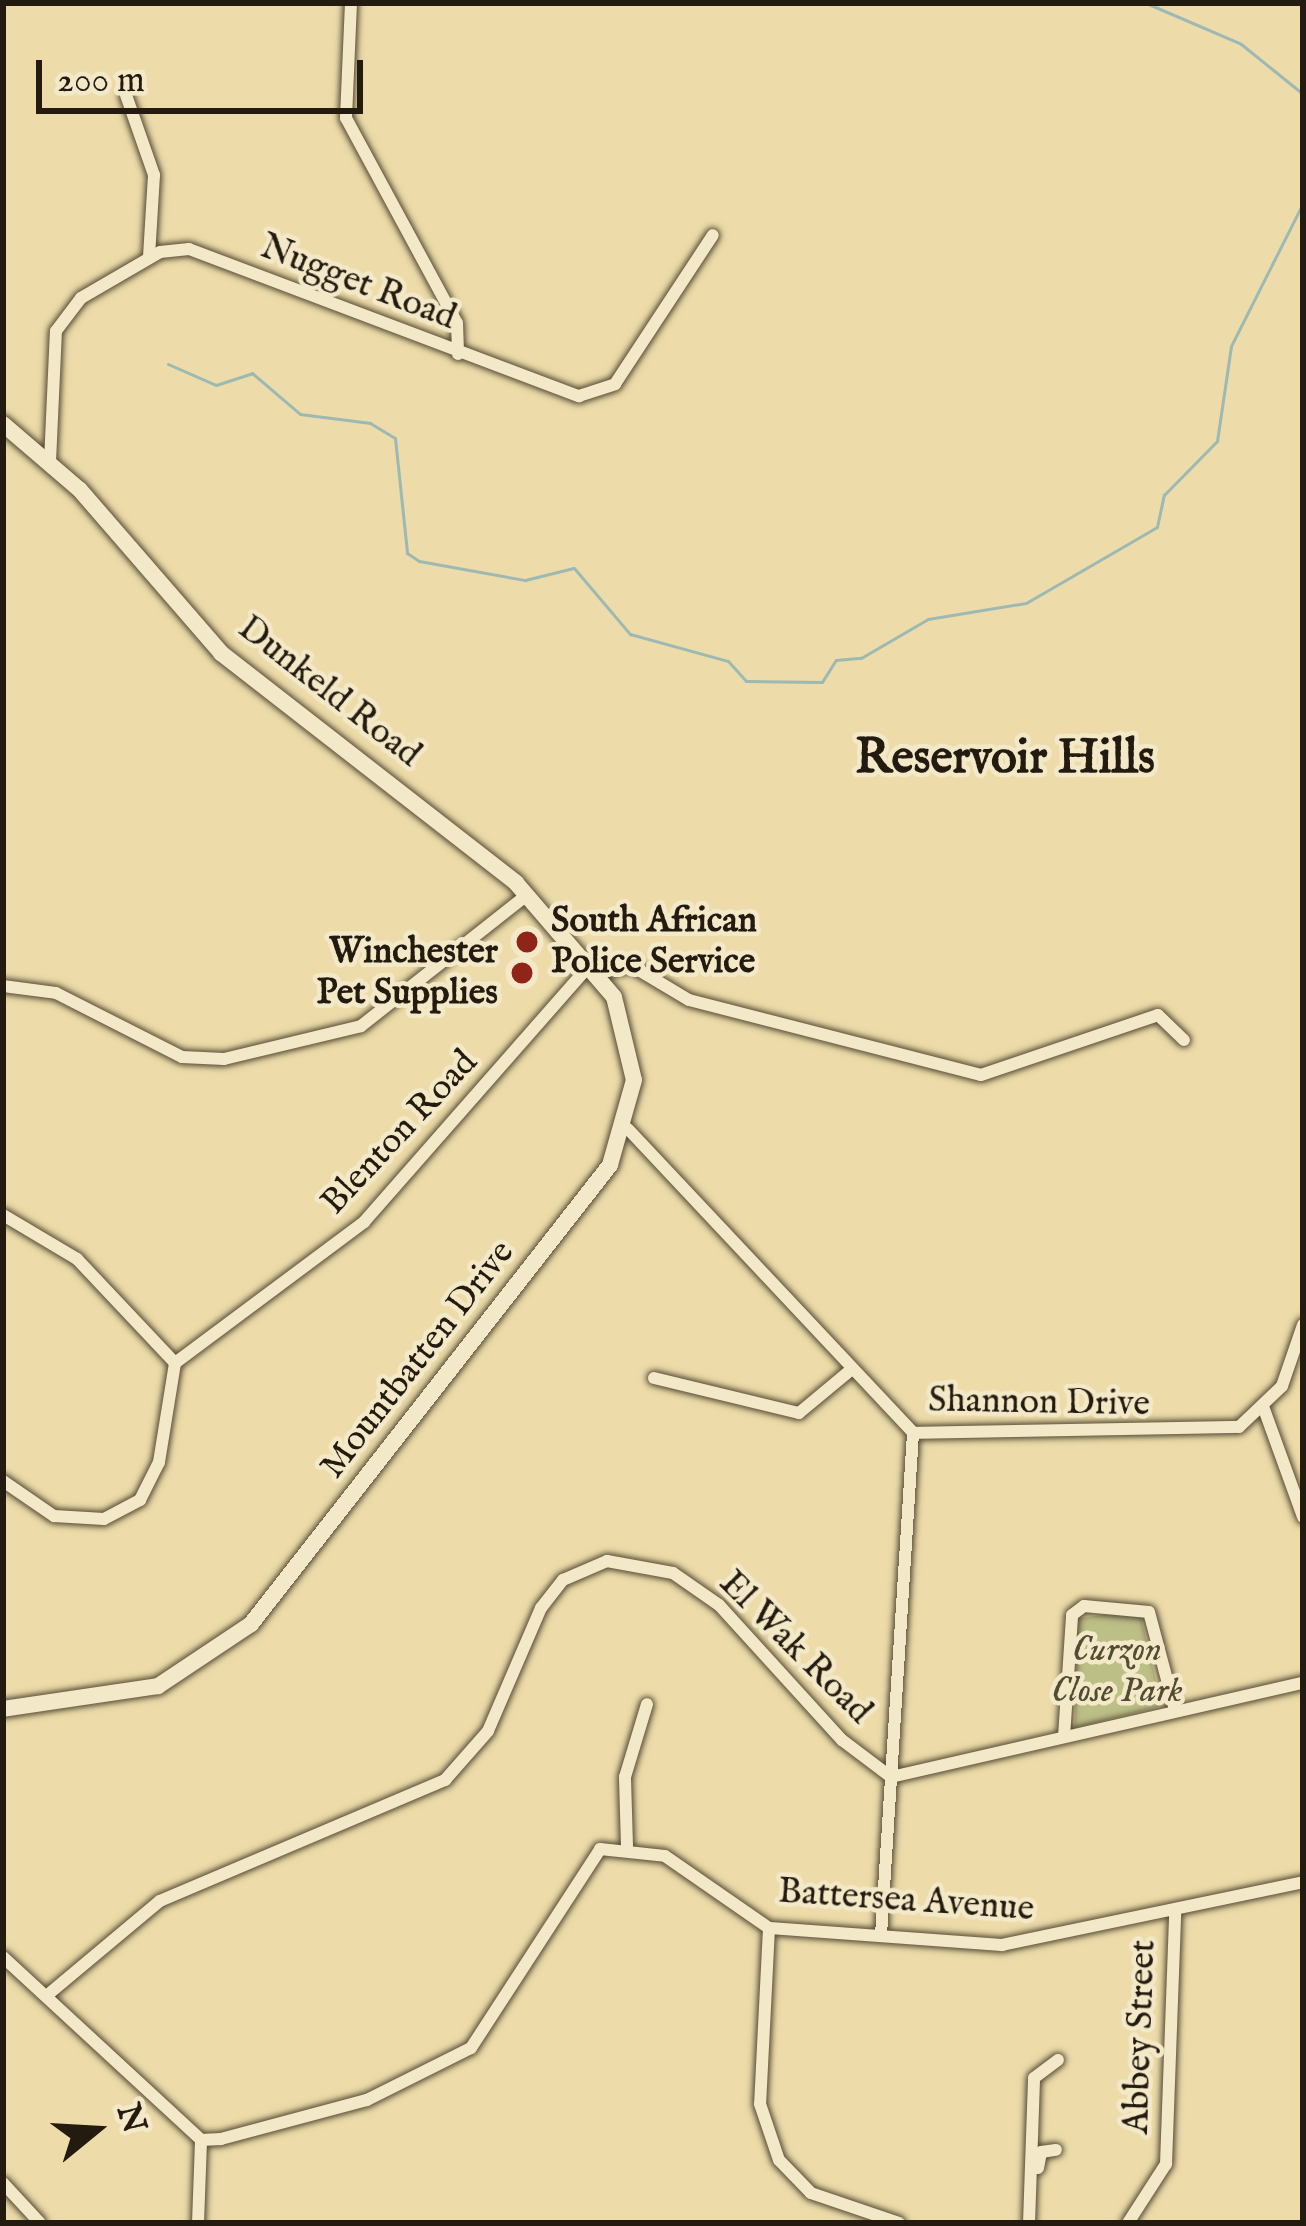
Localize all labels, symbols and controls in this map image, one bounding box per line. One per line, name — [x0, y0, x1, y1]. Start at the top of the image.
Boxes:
scale bar — [42, 36, 369, 110]
text: 200 m — [57, 58, 145, 104]
street label: Nugget Road — [254, 226, 462, 340]
street label: Dunkeld Road — [229, 607, 429, 777]
district label: Reservoir Hills — [855, 731, 1155, 789]
place label: South African Police Service — [551, 899, 757, 984]
marker: South African Police Service — [514, 929, 540, 955]
place label: Winchester Pet Supplies — [316, 930, 498, 1015]
marker: Winchester Pet Supplies — [509, 960, 535, 986]
street label: Blenton Road — [313, 1042, 487, 1224]
street label: Mountbatten Drive — [312, 1233, 524, 1487]
street label: Shannon Drive — [928, 1379, 1150, 1427]
street label: El Wak Road — [709, 1562, 881, 1734]
park label: Curzon Close Park — [1051, 1628, 1183, 1713]
street label: Battersea Avenue — [777, 1871, 1035, 1931]
street label: Abbey Street — [1116, 1939, 1166, 2135]
north arrow — [36, 2070, 156, 2190]
text: N — [106, 2099, 155, 2139]

